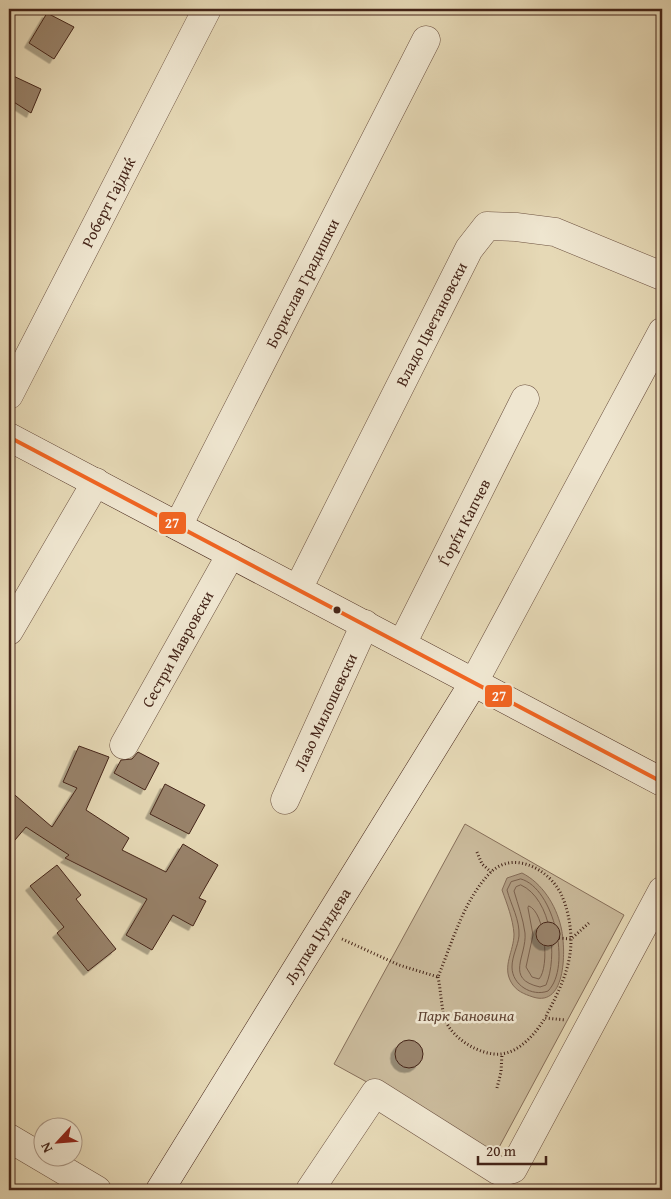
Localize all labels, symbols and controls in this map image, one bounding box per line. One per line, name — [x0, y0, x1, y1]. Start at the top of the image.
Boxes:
street label: Роберт Гајдиќ — [75, 152, 141, 251]
street label: Борислав Градишки — [259, 214, 345, 352]
street label: Владо Цветановски — [389, 257, 473, 391]
street label: Ѓорѓи Капчев — [432, 474, 496, 570]
line badge: 27 — [158, 511, 187, 535]
text: 27 — [165, 513, 179, 533]
street label: Сестри Мавровски — [135, 586, 219, 712]
unlabelled marker — [332, 605, 342, 615]
street label: Лазо Милошевски — [287, 649, 363, 775]
line badge: 27 — [484, 684, 513, 708]
text: 27 — [492, 686, 506, 706]
street label: Љупка Џундева — [278, 883, 357, 989]
park label: Парк Бановина — [418, 1003, 515, 1027]
north arrow — [32, 1116, 82, 1166]
scale bar — [478, 1134, 546, 1166]
text: N — [35, 1139, 57, 1156]
text: 20 m — [486, 1140, 517, 1161]

